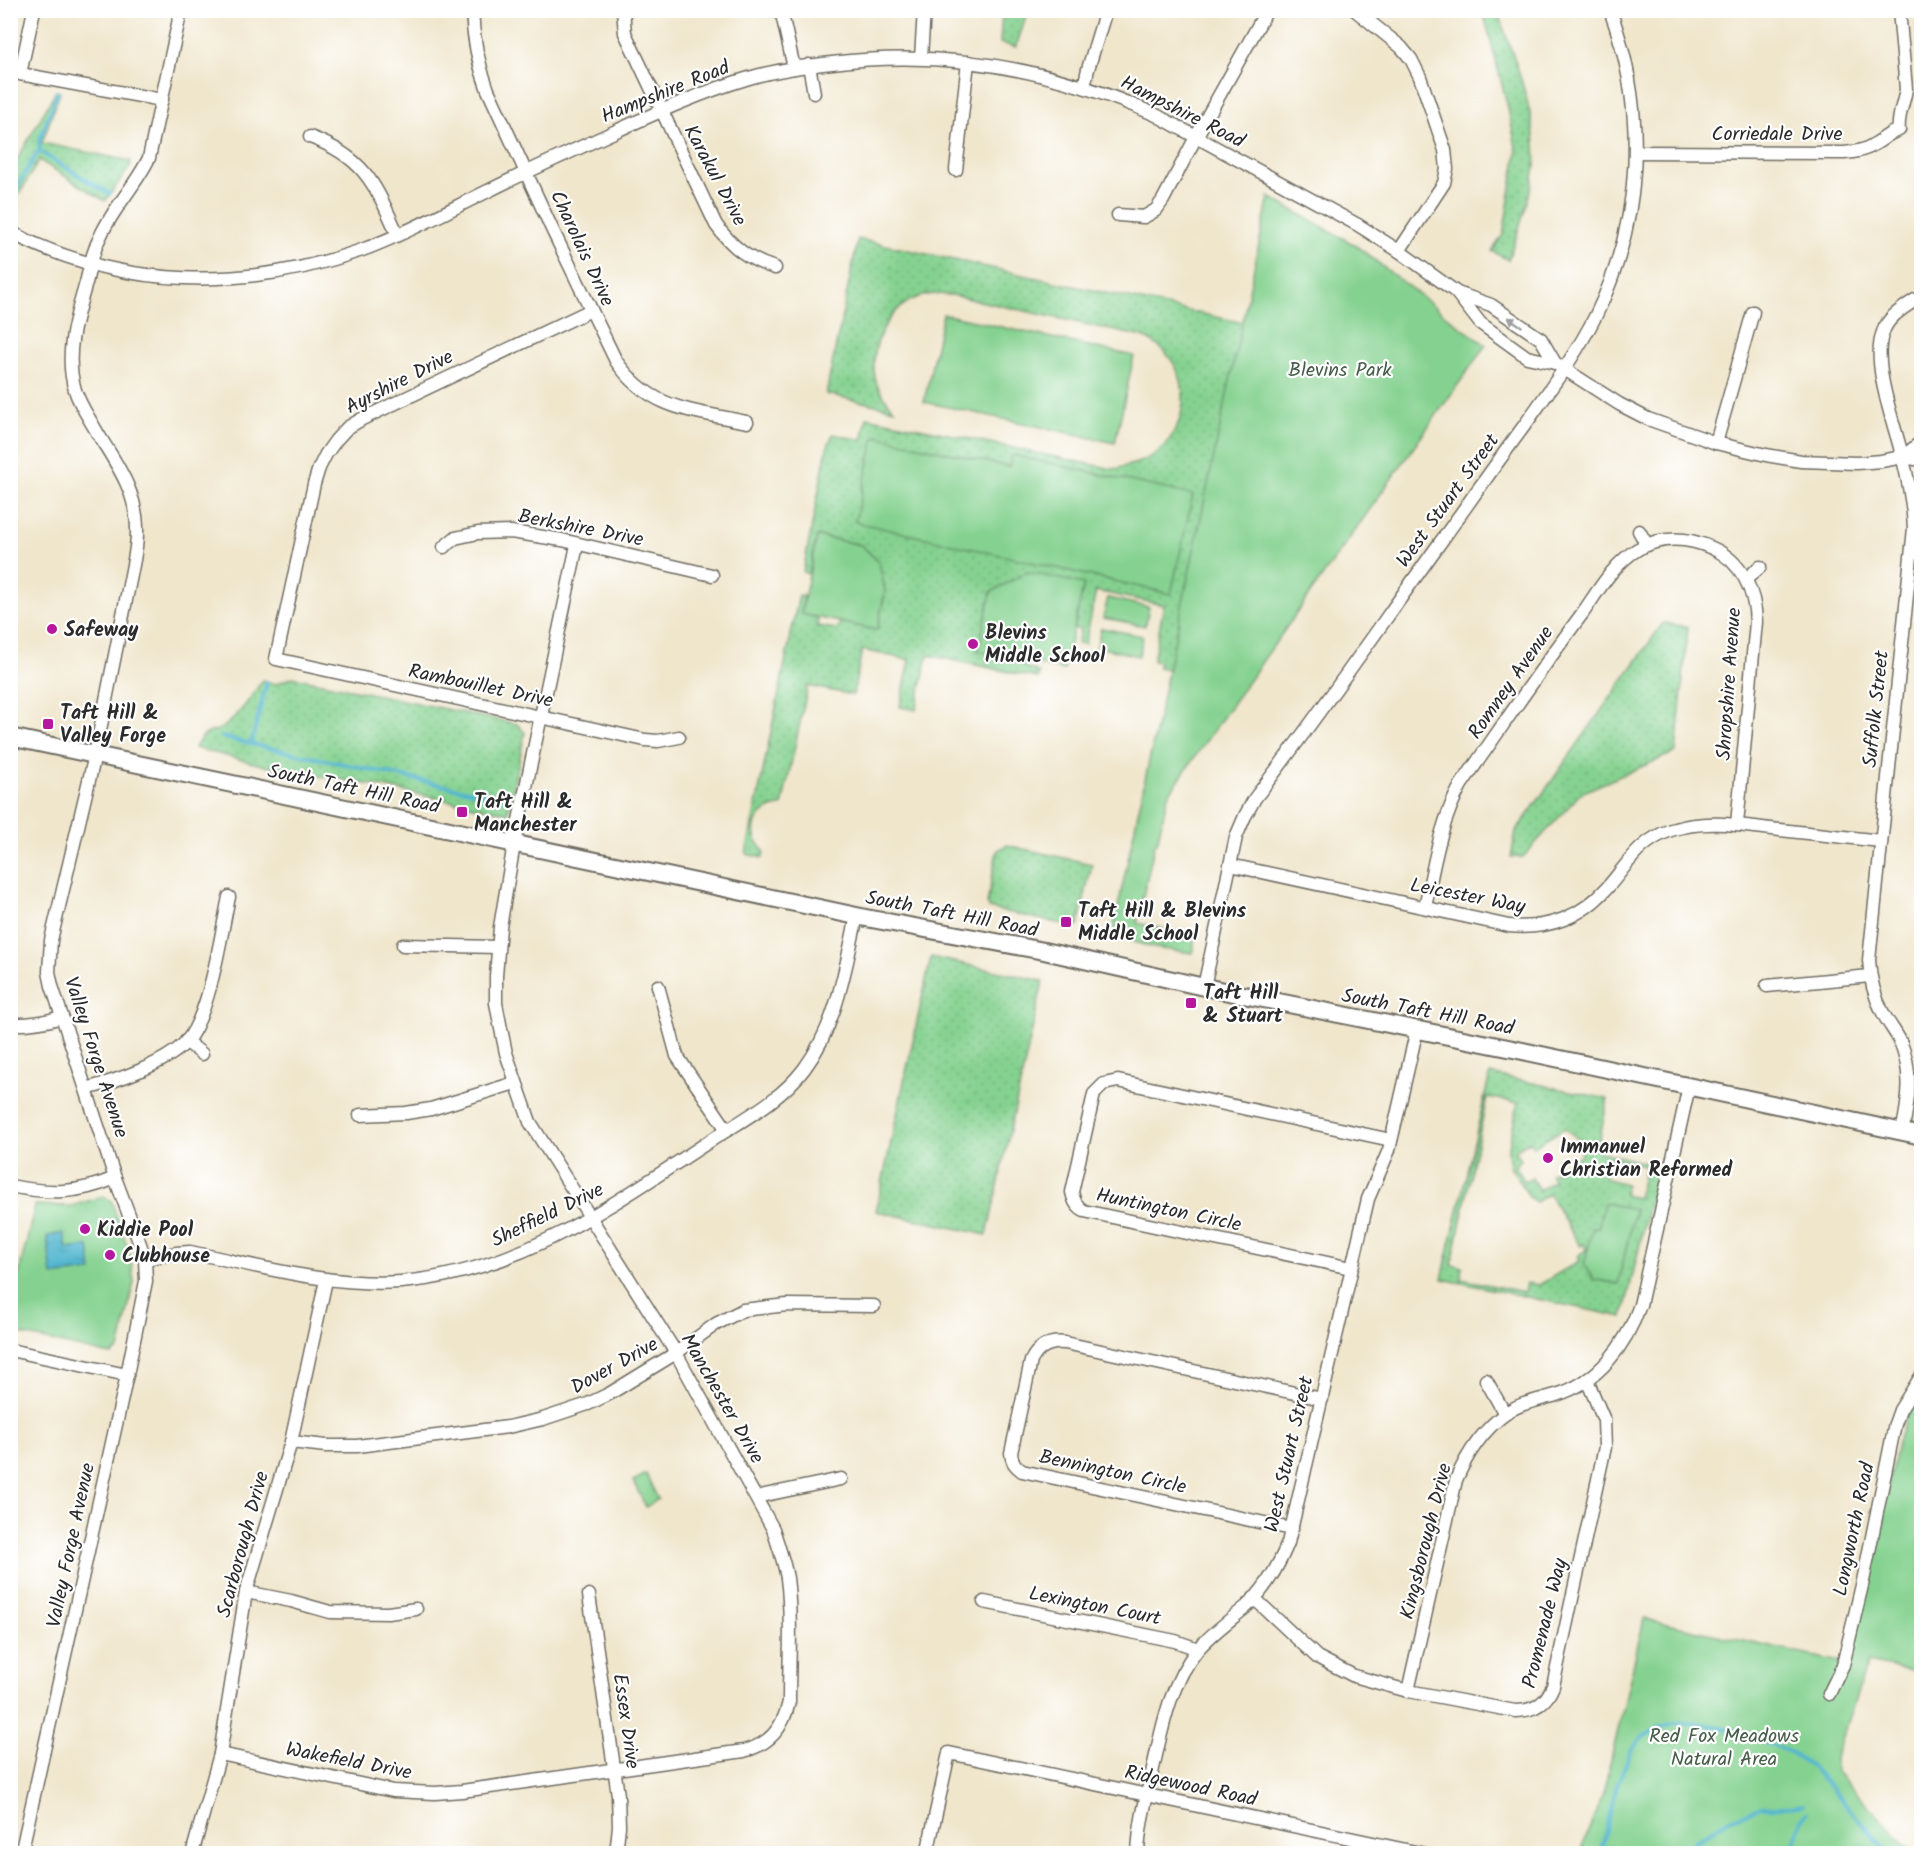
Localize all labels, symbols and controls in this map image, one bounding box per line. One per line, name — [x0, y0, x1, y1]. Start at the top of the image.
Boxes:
street label: Hampshire Road — [597, 52, 736, 133]
street label: Hampshire Road — [1114, 68, 1251, 158]
street label: Karakul Drive — [674, 119, 754, 232]
street label: Corriedale Drive — [1711, 119, 1843, 151]
street label: Charolais Drive — [540, 185, 622, 312]
one-way arrow — [1508, 316, 1524, 328]
street label: Ayrshire Drive — [340, 342, 460, 424]
park label: Blevins Park — [1288, 355, 1392, 387]
street label: West Stuart Street — [1389, 427, 1509, 575]
street label: Berkshire Drive — [515, 501, 646, 557]
street label: Shropshire Avenue — [1709, 607, 1751, 762]
place label: Safeway — [64, 615, 139, 647]
place label: Blevins Middle School — [985, 618, 1106, 673]
street label: Romney Avenue — [1461, 620, 1563, 747]
marker: Safeway — [45, 622, 59, 636]
marker: Blevins Middle School — [966, 637, 980, 651]
street label: Suffolk Street — [1855, 649, 1899, 769]
street label: Rambouillet Drive — [405, 656, 556, 718]
place label: Taft Hill & Valley Forge — [60, 698, 166, 753]
marker: Taft Hill & Valley Forge — [41, 717, 55, 731]
street label: South Taft Hill Road — [265, 756, 444, 824]
place label: Taft Hill & Manchester — [474, 787, 577, 842]
marker: Taft Hill & Manchester — [455, 805, 469, 819]
street label: Leicester Way — [1407, 870, 1529, 924]
street label: South Taft Hill Road — [863, 883, 1042, 948]
place label: Taft Hill & Blevins Middle School — [1078, 896, 1247, 951]
marker: Taft Hill & Blevins Middle School — [1059, 915, 1073, 929]
street label: Valley Forge Avenue — [54, 973, 136, 1142]
place label: Taft Hill & Stuart — [1203, 978, 1284, 1033]
street label: South Taft Hill Road — [1339, 981, 1518, 1046]
marker: Taft Hill & Stuart — [1184, 996, 1198, 1010]
place label: Immanuel Christian Reformed — [1560, 1132, 1734, 1187]
marker: Immanuel Christian Reformed — [1541, 1151, 1555, 1165]
street label: Sheffield Drive — [486, 1175, 610, 1257]
street label: Huntington Circle — [1093, 1180, 1244, 1242]
place label: Kiddie Pool — [97, 1215, 194, 1247]
marker: Kiddie Pool — [78, 1222, 92, 1236]
place label: Clubhouse — [122, 1241, 210, 1273]
marker: Clubhouse — [103, 1248, 117, 1262]
street label: Manchester Drive — [671, 1328, 772, 1470]
street label: Dover Drive — [565, 1330, 665, 1404]
street label: West Stuart Street — [1256, 1373, 1324, 1536]
street label: Bennington Circle — [1036, 1442, 1189, 1504]
street label: Longworth Road — [1825, 1459, 1885, 1599]
street label: Valley Forge Avenue — [39, 1460, 105, 1631]
street label: Kingsborough Drive — [1392, 1460, 1462, 1623]
street label: Scarborough Drive — [209, 1468, 279, 1621]
street label: Promenade Way — [1514, 1555, 1578, 1692]
street label: Lexington Court — [1026, 1578, 1164, 1635]
street label: Essex Drive — [602, 1672, 648, 1771]
park label: Red Fox Meadows Natural Area — [1649, 1721, 1799, 1776]
street label: Wakefield Drive — [283, 1734, 414, 1790]
street label: Ridgewood Road — [1121, 1757, 1261, 1817]

